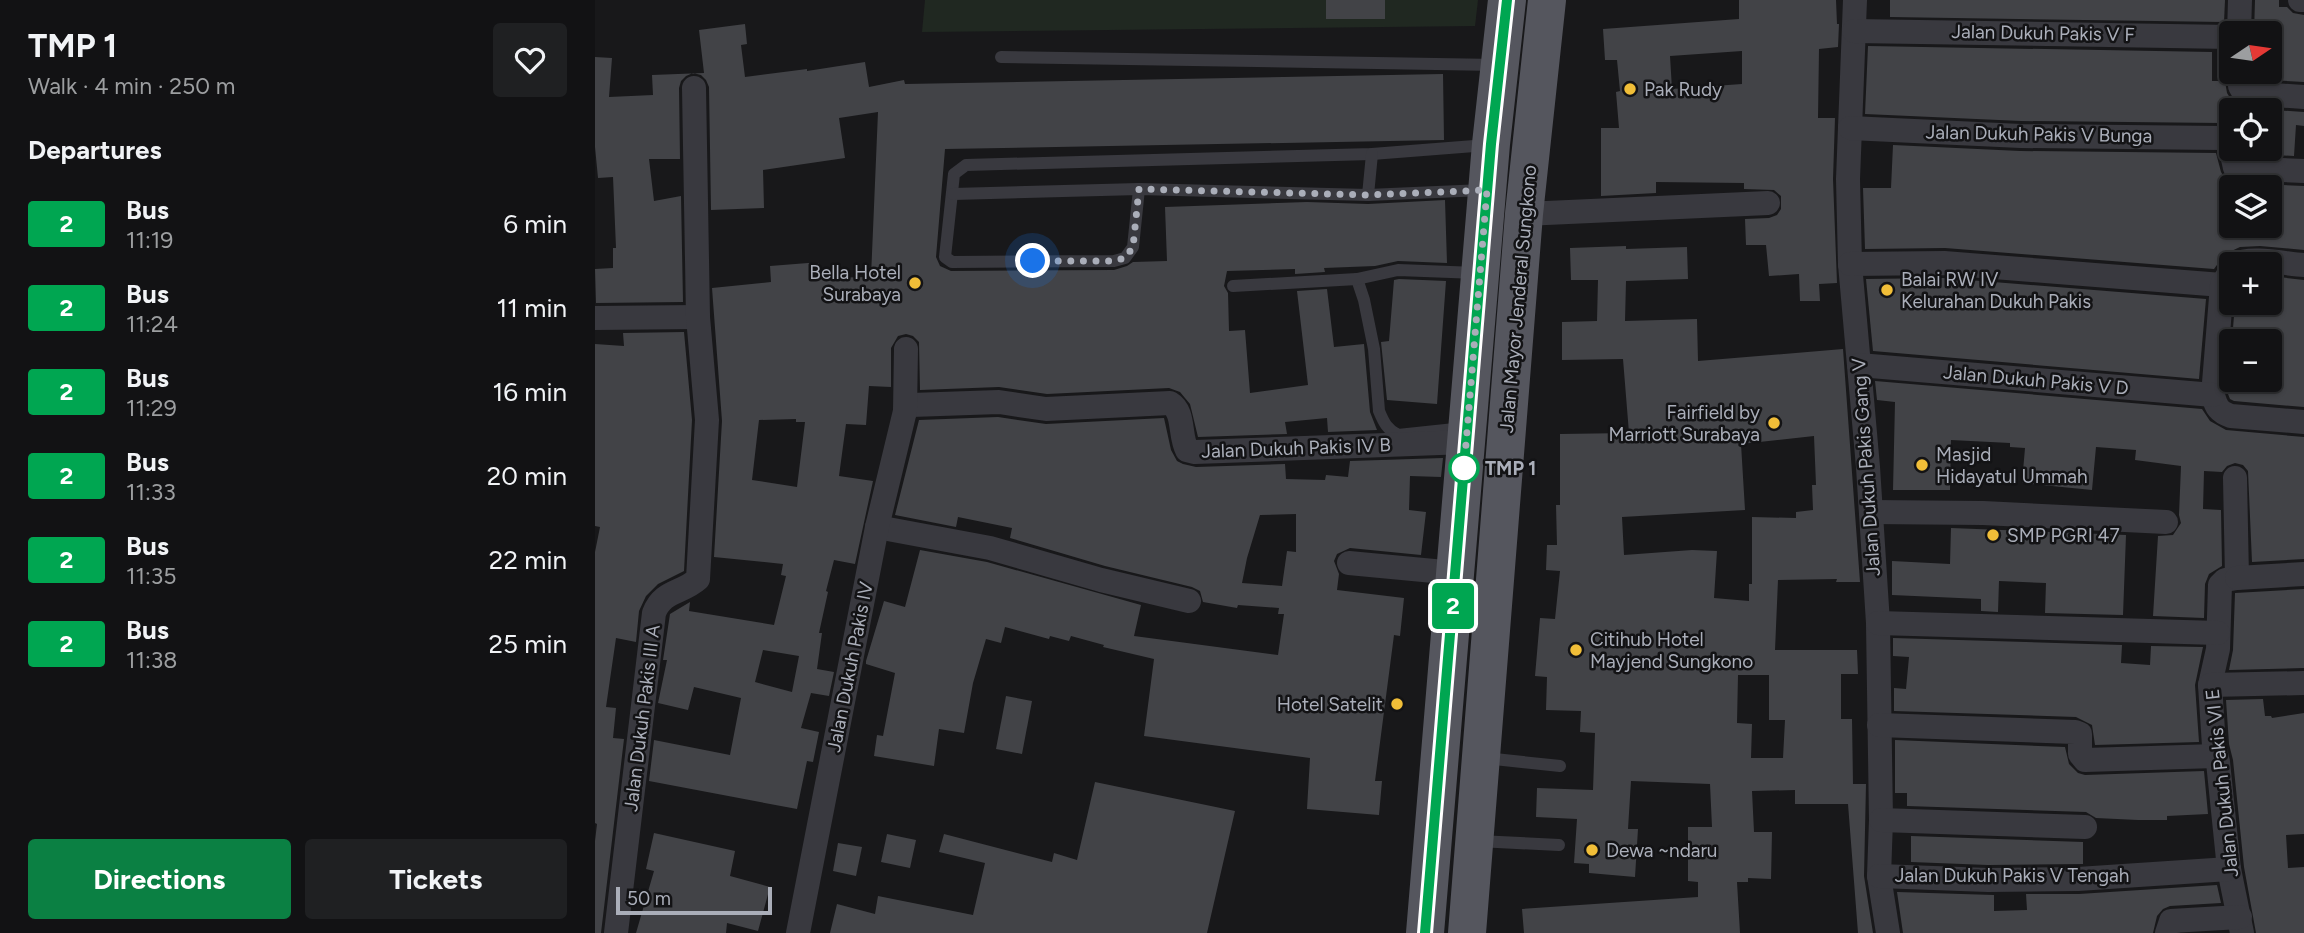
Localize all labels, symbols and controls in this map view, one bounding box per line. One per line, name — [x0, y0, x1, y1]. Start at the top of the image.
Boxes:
street label: Jalan Dukuh Pakis V F — [1951, 20, 2135, 46]
north arrow — [2219, 21, 2282, 84]
map controls — [2219, 21, 2282, 392]
button: heart — [493, 23, 567, 97]
text: TMP 1 — [28, 26, 117, 65]
text: Walk · 4 min · 250 m — [28, 72, 235, 100]
place label: Pak Rudy — [1644, 78, 1722, 101]
marker: Pak Rudy — [1622, 81, 1638, 97]
button: locate — [2219, 98, 2282, 161]
street label: Jalan Dukuh Pakis V Bunga — [1926, 121, 2152, 147]
text: Departures — [28, 134, 162, 166]
street label: Jalan Mayor Jenderal Sungkono — [1495, 164, 1541, 434]
button: layers — [2219, 175, 2282, 238]
text: Bus — [126, 194, 169, 226]
text: 6 min — [503, 208, 567, 240]
text: 2 — [60, 209, 73, 238]
text: 11:19 — [126, 226, 173, 254]
your location — [1015, 243, 1050, 278]
button: + — [2219, 252, 2282, 315]
place label: Bella Hotel Surabaya — [809, 261, 901, 306]
place label: Balai RW IV Kelurahan Dukuh Pakis — [1901, 268, 2091, 313]
marker: Bella Hotel Surabaya — [907, 275, 923, 291]
text: Bus — [126, 278, 169, 310]
marker: Balai RW IV Kelurahan Dukuh Pakis — [1879, 282, 1895, 298]
text: 11 min — [496, 292, 567, 324]
text: 2 — [60, 293, 73, 322]
text: 11:24 — [126, 310, 178, 338]
button: − — [2219, 329, 2282, 392]
street label: Jalan Dukuh Pakis Gang V — [1847, 357, 1885, 577]
street label: Jalan Dukuh Pakis V D — [1942, 360, 2130, 400]
text: Bus — [126, 362, 169, 394]
text: 16 min — [492, 376, 567, 408]
text: 2 — [60, 377, 73, 406]
text: 11:29 — [126, 394, 177, 422]
place label: Fairfield by Marriott Surabaya — [1608, 401, 1760, 446]
marker: Fairfield by Marriott Surabaya — [1766, 415, 1782, 431]
street label: Jalan Dukuh Pakis IV B — [1201, 433, 1391, 463]
place label: Masjid Hidayatul Ummah — [1936, 443, 2088, 488]
text: Bus — [126, 446, 169, 478]
marker: TMP 1 — [1449, 453, 1479, 483]
place label: TMP 1 — [1485, 457, 1536, 480]
marker: Masjid Hidayatul Ummah — [1914, 457, 1930, 473]
text: 20 min — [487, 460, 567, 492]
text: 2 — [60, 461, 73, 490]
text: 11:33 — [126, 478, 176, 506]
place label: SMP PGRI 47 — [2007, 524, 2120, 547]
marker: SMP PGRI 47 — [1985, 527, 2001, 543]
text: Bus — [126, 530, 169, 562]
text: 22 min — [489, 544, 567, 576]
text: 2 — [60, 545, 73, 574]
text: 11:35 — [126, 562, 177, 590]
street label: Jalan Dukuh Pakis IV — [822, 580, 878, 754]
line badge: 2 — [1430, 583, 1476, 629]
text: 2 — [1446, 591, 1460, 620]
text: Bus — [126, 614, 169, 646]
street label: Jalan Dukuh Pakis III A — [619, 623, 665, 813]
text: 25 min — [488, 628, 567, 660]
place label: Citihub Hotel Mayjend Sungkono — [1590, 628, 1753, 673]
text: 2 — [60, 629, 73, 658]
marker: Citihub Hotel Mayjend Sungkono — [1568, 642, 1584, 658]
text: 11:38 — [126, 646, 177, 674]
street label: Jalan Dukuh Pakis VI E — [2201, 688, 2243, 878]
place label: Hotel Satelit — [1277, 693, 1383, 716]
marker: Hotel Satelit — [1389, 696, 1405, 712]
button: Directions — [28, 839, 291, 919]
button: Tickets — [305, 839, 567, 919]
place label: Dewa ~ndaru — [1606, 839, 1717, 862]
marker: Dewa ~ndaru — [1584, 842, 1600, 858]
street label: Jalan Dukuh Pakis V Tengah — [1895, 864, 2129, 887]
scale bar — [616, 884, 772, 916]
text: 50 m — [627, 887, 671, 910]

